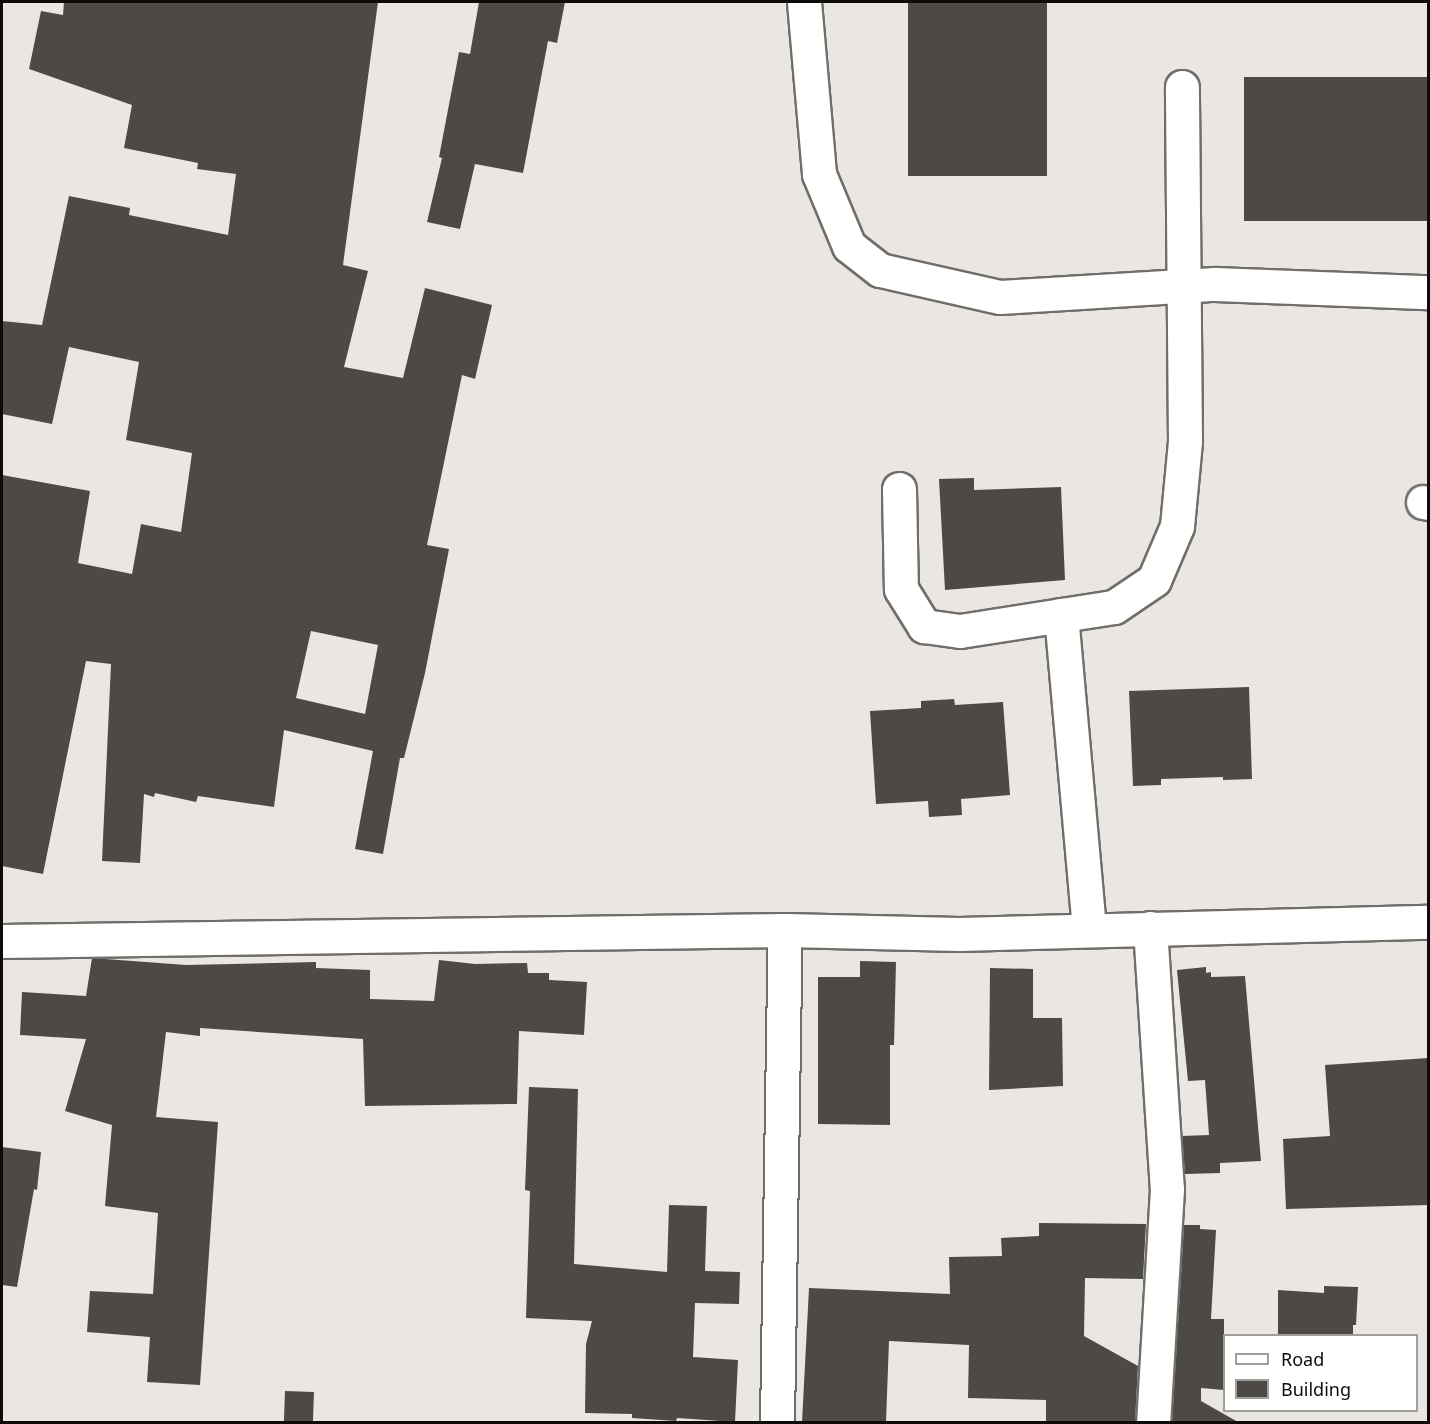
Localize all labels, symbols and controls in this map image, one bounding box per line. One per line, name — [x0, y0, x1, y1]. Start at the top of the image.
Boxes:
legend — [1223, 1334, 1418, 1412]
text: Road — [1281, 1347, 1324, 1371]
text: Building — [1281, 1377, 1351, 1401]

